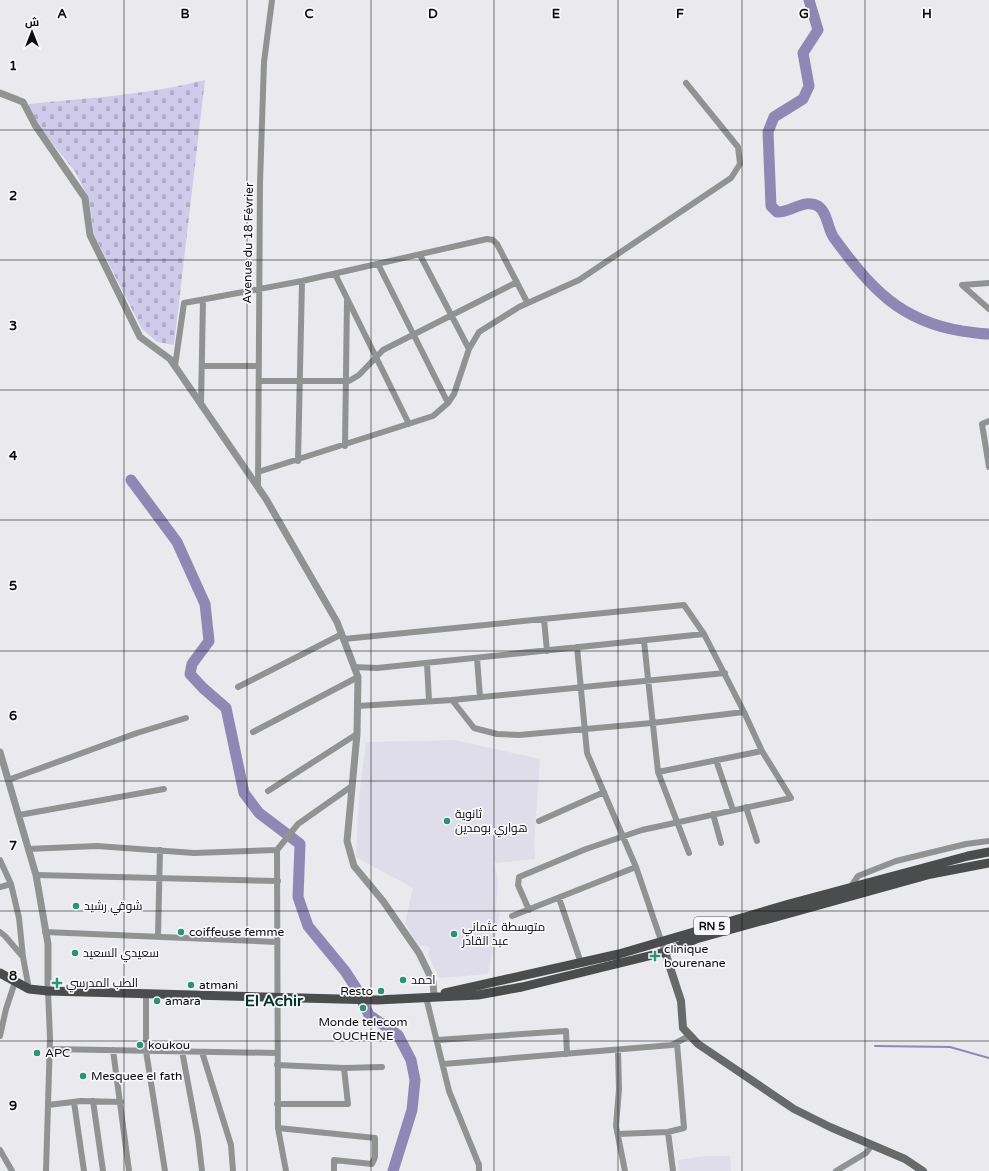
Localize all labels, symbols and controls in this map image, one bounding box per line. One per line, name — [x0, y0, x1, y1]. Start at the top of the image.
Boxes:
text: A — [57, 6, 67, 22]
text: B — [180, 6, 190, 22]
text: C — [304, 6, 314, 22]
text: D — [428, 6, 438, 22]
text: E — [552, 6, 560, 22]
text: F — [676, 6, 684, 22]
text: G — [799, 6, 809, 22]
text: H — [922, 6, 932, 22]
north arrow — [12, 12, 52, 52]
text: ش — [25, 16, 39, 29]
text: 1 — [9, 58, 17, 74]
street label: Avenue du 18 Février — [240, 182, 256, 304]
text: 2 — [9, 188, 17, 204]
text: 3 — [9, 318, 17, 334]
text: 4 — [9, 448, 18, 464]
text: 5 — [9, 578, 17, 594]
text: 6 — [9, 708, 17, 724]
place label: ثانوية هواري بومدين — [455, 807, 528, 838]
marker: ثانوية هواري بومدين — [442, 816, 452, 826]
text: 7 — [9, 838, 17, 854]
place label: شوقي رشيد — [84, 899, 143, 916]
marker: شوقي رشيد — [71, 901, 81, 911]
road number: RN 5 — [694, 917, 730, 935]
place label: متوسطة عثماني عبد القادر — [461, 920, 545, 948]
place label: coiffeuse femme — [189, 925, 284, 939]
marker: coiffeuse femme — [176, 927, 186, 937]
marker: متوسطة عثماني عبد القادر — [449, 929, 459, 939]
place label: clinique bourenane — [664, 942, 726, 970]
place label: سعيدي السعيد — [83, 946, 159, 963]
marker: سعيدي السعيد — [70, 948, 80, 958]
marker: clinique bourenane — [649, 950, 661, 962]
text: 8 — [9, 968, 17, 984]
place label: احمد — [411, 973, 435, 987]
marker: احمد — [398, 975, 408, 985]
place label: الطب المدرسي — [66, 976, 138, 993]
marker: الطب المدرسي — [51, 977, 63, 989]
place label: atmani — [199, 978, 238, 992]
marker: atmani — [186, 980, 196, 990]
place label: Resto — [340, 984, 373, 998]
marker: Resto — [376, 986, 386, 996]
district label: El Achir — [245, 991, 304, 1011]
place label: amara — [165, 994, 201, 1008]
marker: amara — [152, 996, 162, 1006]
marker: Monde telecom OUCHENE — [358, 1003, 368, 1013]
place label: Monde telecom OUCHENE — [318, 1015, 408, 1043]
place label: koukou — [148, 1038, 190, 1052]
marker: koukou — [135, 1040, 145, 1050]
place label: APC — [45, 1046, 70, 1060]
marker: APC — [32, 1048, 42, 1058]
place label: Mesquee el fath — [91, 1069, 182, 1083]
marker: Mesquee el fath — [78, 1071, 88, 1081]
text: 9 — [9, 1098, 17, 1114]

